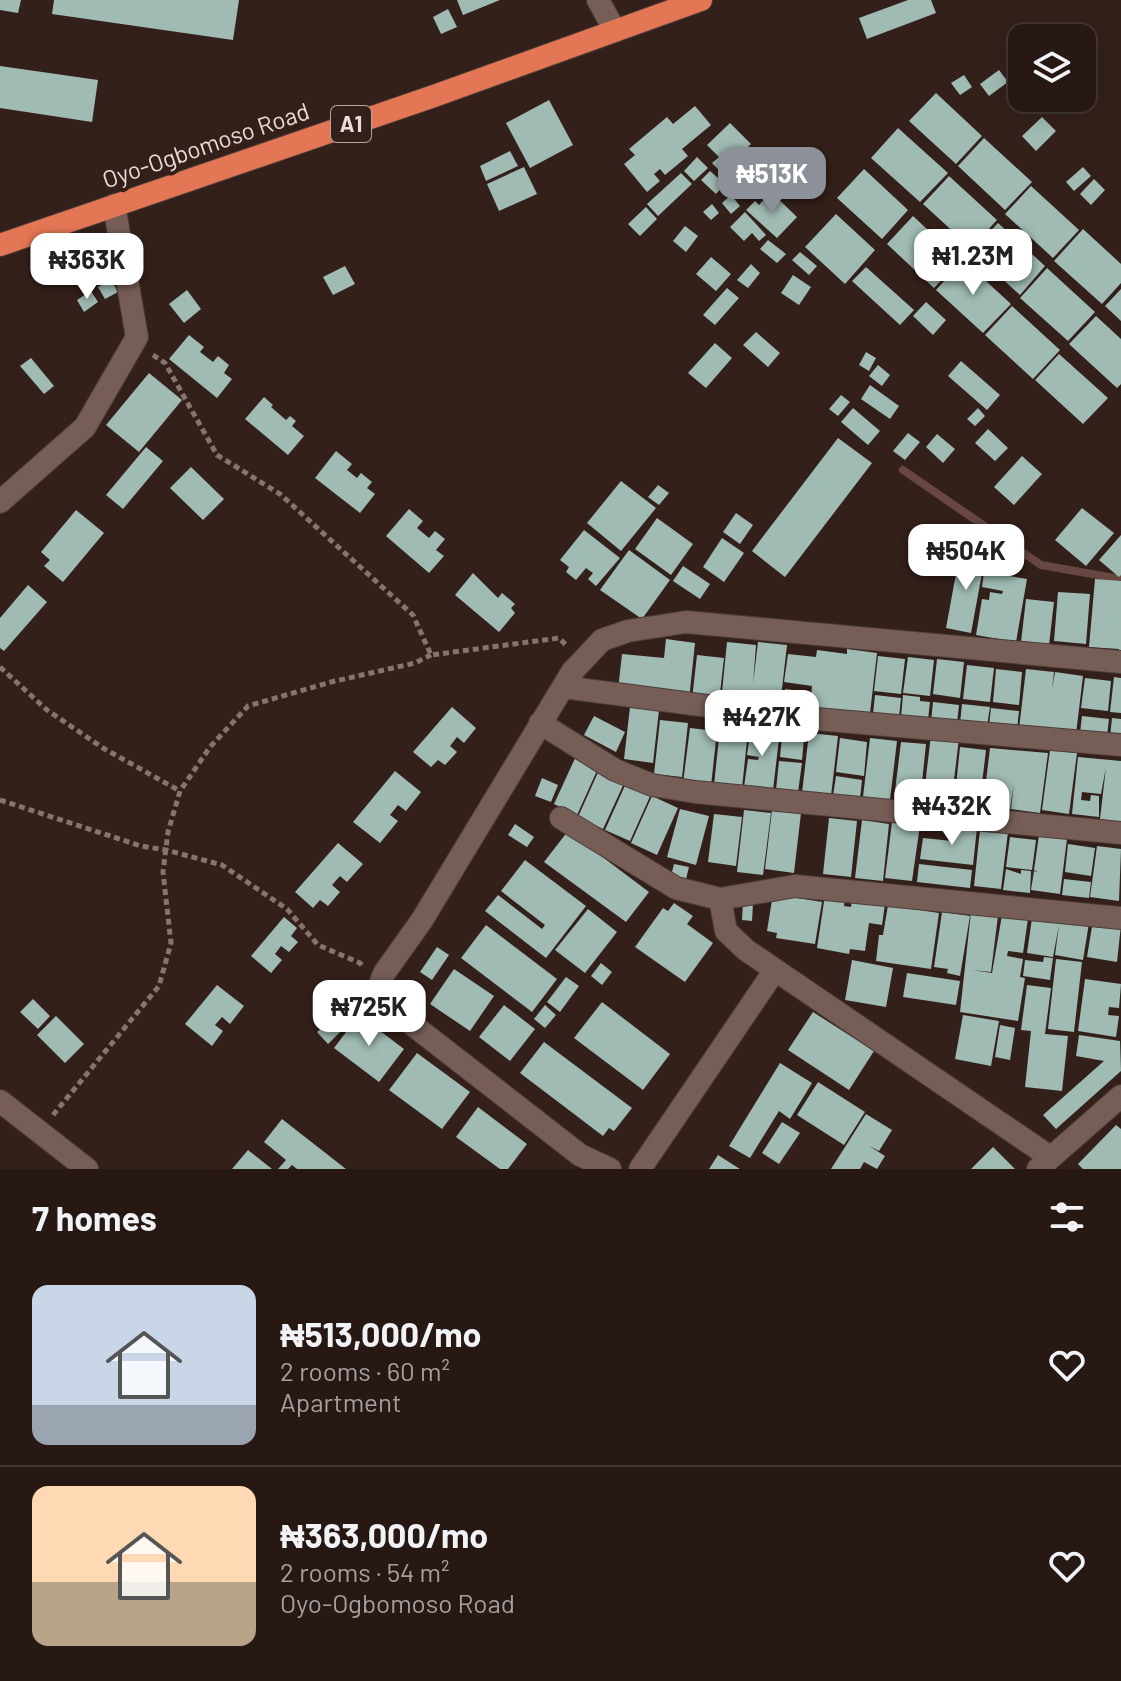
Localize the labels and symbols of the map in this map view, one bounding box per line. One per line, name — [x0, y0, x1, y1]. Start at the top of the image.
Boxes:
street label: Oyo-Ogbomoso Road — [98, 96, 313, 194]
road number: A1 — [331, 106, 371, 142]
pin: ₦513K — [716, 147, 828, 215]
pin: ₦1.23M — [908, 229, 1038, 297]
pin: ₦363K — [31, 233, 143, 301]
pin: ₦504K — [910, 524, 1022, 592]
pin: ₦427K — [706, 690, 818, 758]
pin: ₦432K — [896, 779, 1008, 847]
pin: ₦725K — [313, 980, 425, 1048]

